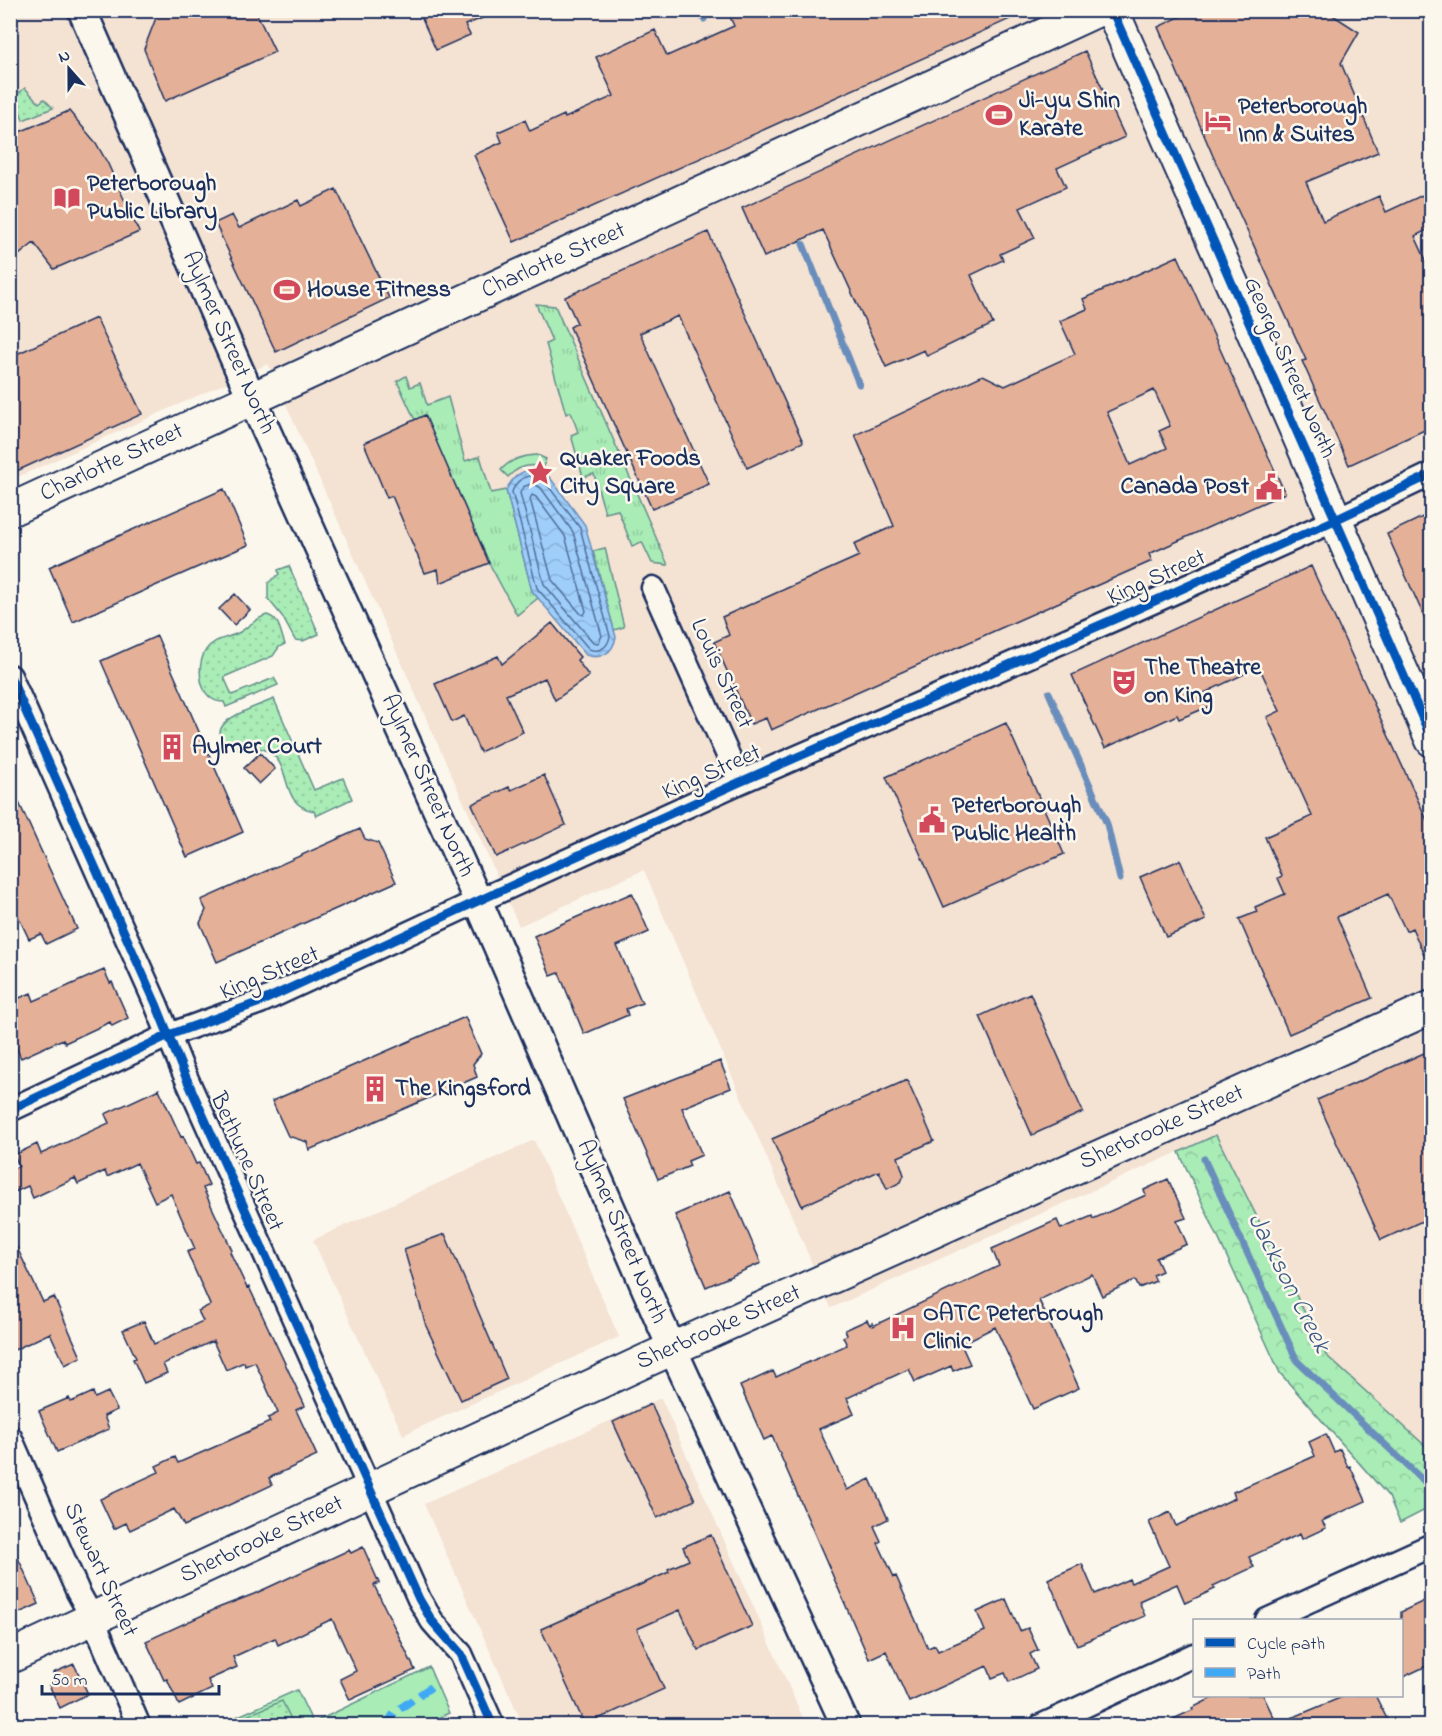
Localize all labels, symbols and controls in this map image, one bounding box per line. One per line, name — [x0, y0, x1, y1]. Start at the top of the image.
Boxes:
north arrow — [39, 39, 99, 99]
text: N — [55, 44, 74, 70]
place label: Ji-yu Shin Karate — [1019, 84, 1120, 147]
place label: Peterborough Inn & Suites — [1238, 90, 1367, 153]
sports icon: Ji-yu Shin Karate — [984, 100, 1014, 130]
hotel icon: Peterborough Inn & Suites — [1203, 106, 1233, 136]
place label: Peterborough Public Library — [87, 167, 217, 231]
library icon: Peterborough Public Library — [52, 183, 82, 213]
street label: Charlotte Street — [476, 214, 632, 308]
street label: Aylmer Street North — [171, 246, 284, 441]
street label: George Street North — [1233, 272, 1345, 464]
place label: House Fitness — [307, 273, 451, 308]
sports icon: House Fitness — [272, 275, 302, 305]
street label: Charlotte Street — [34, 414, 190, 512]
place label: Quaker Foods City Square — [560, 442, 701, 506]
place icon: Quaker Foods City Square — [525, 458, 555, 488]
place label: Canada Post — [1120, 470, 1250, 505]
public building icon: Canada Post — [1254, 472, 1284, 502]
street label: King Street — [1102, 541, 1212, 615]
street label: Louis Street — [680, 613, 762, 735]
place label: The Theatre on King — [1144, 651, 1262, 715]
theatre icon: The Theatre on King — [1109, 667, 1139, 697]
street label: Aylmer Street North — [370, 689, 483, 884]
place label: Aylmer Court — [192, 730, 323, 766]
building icon: Aylmer Court — [157, 732, 187, 762]
street label: King Street — [657, 736, 767, 810]
place label: Peterborough Public Health — [952, 789, 1081, 852]
public building icon: Peterborough Public Health — [917, 805, 947, 835]
street label: King Street — [215, 937, 325, 1011]
place label: The Kingsford — [395, 1072, 531, 1108]
building icon: The Kingsford — [360, 1074, 390, 1104]
street label: Sherbrooke Street — [1074, 1076, 1250, 1180]
street label: Bethune Street — [199, 1086, 292, 1237]
street label: Aylmer Street North — [565, 1134, 676, 1330]
water label: Jackson Creek — [1236, 1206, 1340, 1361]
street label: Sherbrooke Street — [631, 1276, 807, 1380]
place label: OATC Peterbrough Clinic — [923, 1297, 1103, 1360]
hospital icon: OATC Peterbrough Clinic — [888, 1313, 918, 1343]
street label: Sherbrooke Street — [174, 1487, 350, 1593]
street label: Stewart Street — [54, 1497, 146, 1643]
legend — [1193, 1619, 1403, 1697]
text: Cycle path — [1247, 1632, 1325, 1658]
scale bar — [42, 1658, 219, 1696]
text: Path — [1247, 1662, 1281, 1688]
text: 50 m — [51, 1668, 88, 1694]

